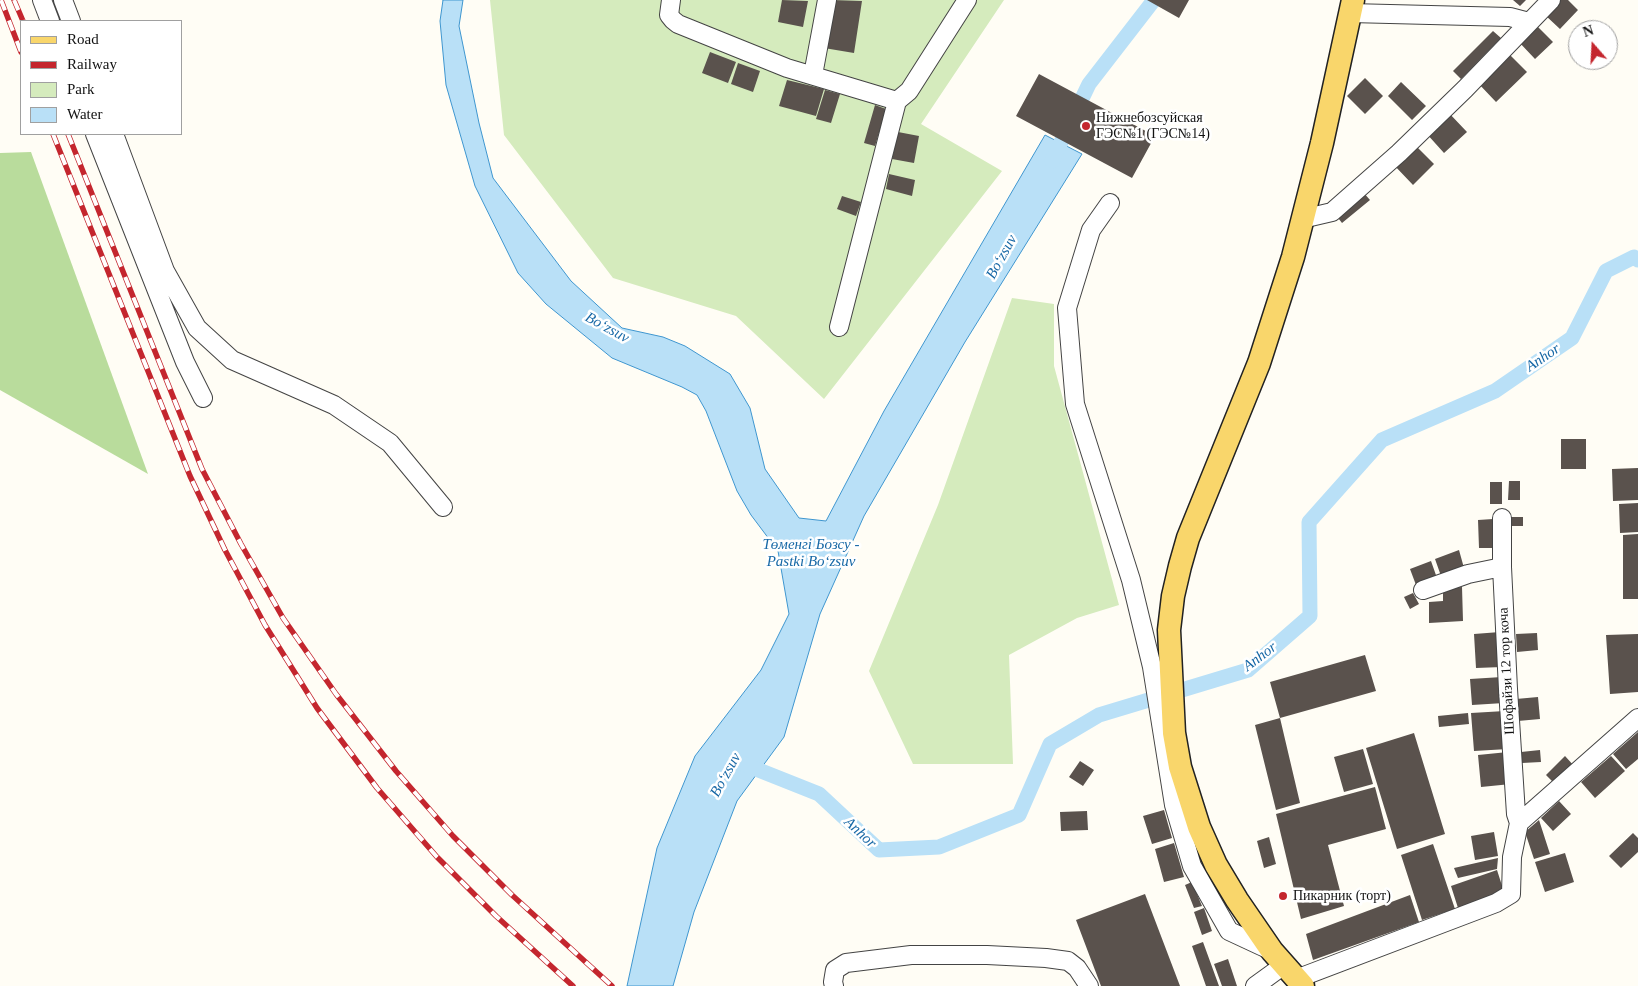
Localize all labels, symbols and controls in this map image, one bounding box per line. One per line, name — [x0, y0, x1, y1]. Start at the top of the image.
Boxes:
legend — [20, 20, 182, 135]
north arrow — [1568, 20, 1618, 70]
text: N — [1581, 23, 1596, 40]
text: Road — [67, 31, 99, 47]
text: Railway — [67, 56, 117, 72]
text: Park — [67, 81, 95, 97]
text: Water — [67, 106, 102, 122]
place label: Нижнебозсуйская ГЭС№1 (ГЭС№14) — [1096, 110, 1210, 142]
marker: Нижнебозсуйская ГЭС№1 (ГЭС№14) — [1080, 120, 1092, 132]
water label: Boʻzsuv — [983, 232, 1021, 282]
water label: Boʻzsuv — [582, 309, 632, 347]
water label: Anhor — [1522, 340, 1564, 376]
water label: Төменгі Бозсу - Pastki Boʻzsuv — [762, 536, 860, 571]
street label: Шофайзи 12 тор коча — [1495, 607, 1519, 735]
water label: Anhor — [1240, 639, 1280, 675]
water label: Boʻzsuv — [707, 750, 745, 800]
water label: Anhor — [840, 814, 880, 852]
place label: Пикарник (торт) — [1293, 888, 1391, 904]
marker: Пикарник (торт) — [1277, 890, 1289, 902]

